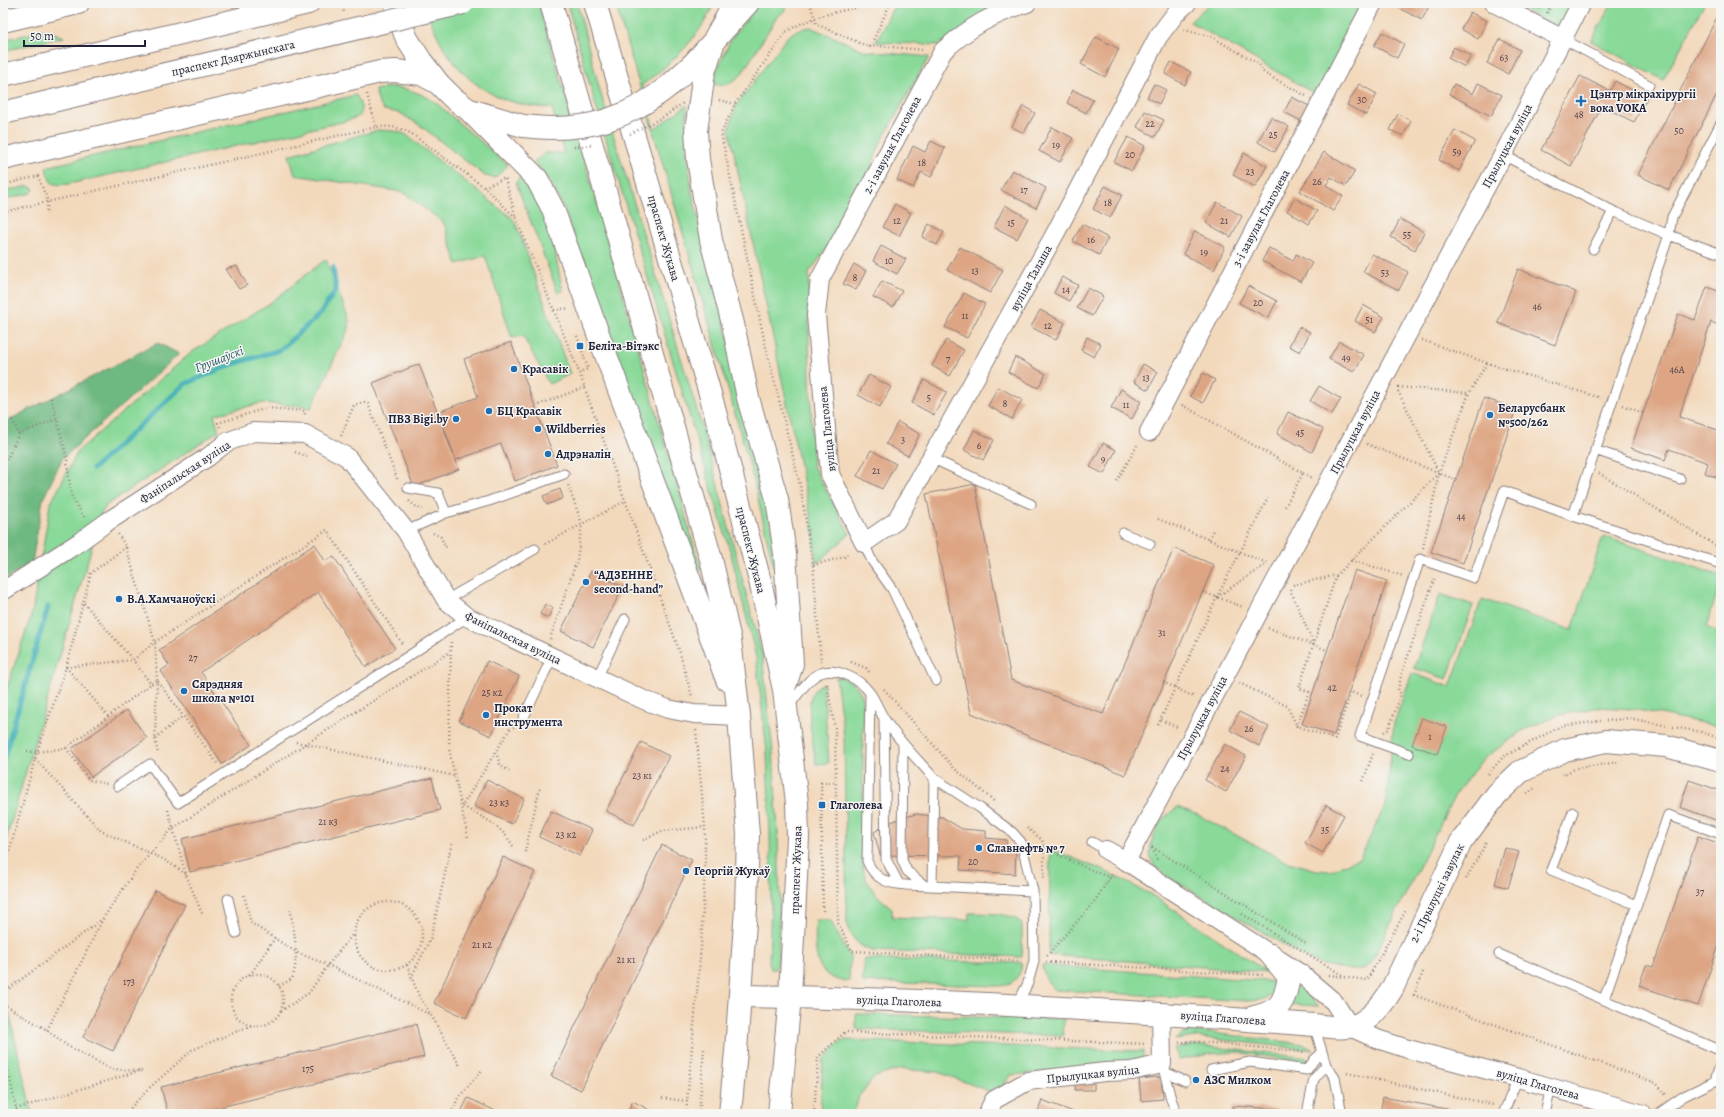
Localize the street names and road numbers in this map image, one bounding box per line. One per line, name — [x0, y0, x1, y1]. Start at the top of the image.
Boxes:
street label: праспект Дзяржынскага — [170, 36, 297, 80]
street label: 2-і завулак Глаголева — [859, 93, 925, 197]
street label: Прылуцкая вуліца — [1478, 101, 1536, 191]
street label: 3-і завулак Глаголева — [1229, 166, 1294, 269]
street label: праспект Жукава — [644, 193, 684, 283]
street label: вуліца Талаша — [1006, 242, 1056, 314]
street label: вуліца Глаголева — [815, 385, 839, 472]
street label: Прылуцкая вуліца — [1326, 387, 1384, 477]
street label: Фаніпальская вуліца — [136, 436, 234, 507]
street label: праспект Жукава — [732, 505, 770, 595]
street label: Фаніпальская вуліца — [462, 608, 564, 669]
street label: Прылуцкая вуліца — [1173, 673, 1231, 763]
street label: праспект Жукава — [786, 825, 806, 915]
street label: 2-і Прылуцкі завулак — [1406, 841, 1468, 945]
street label: вуліца Глаголева — [856, 992, 943, 1011]
street label: вуліца Глаголева — [1180, 1007, 1267, 1029]
street label: Прылуцкая вуліца — [1046, 1061, 1141, 1087]
street label: вуліца Глаголева — [1495, 1065, 1582, 1104]

